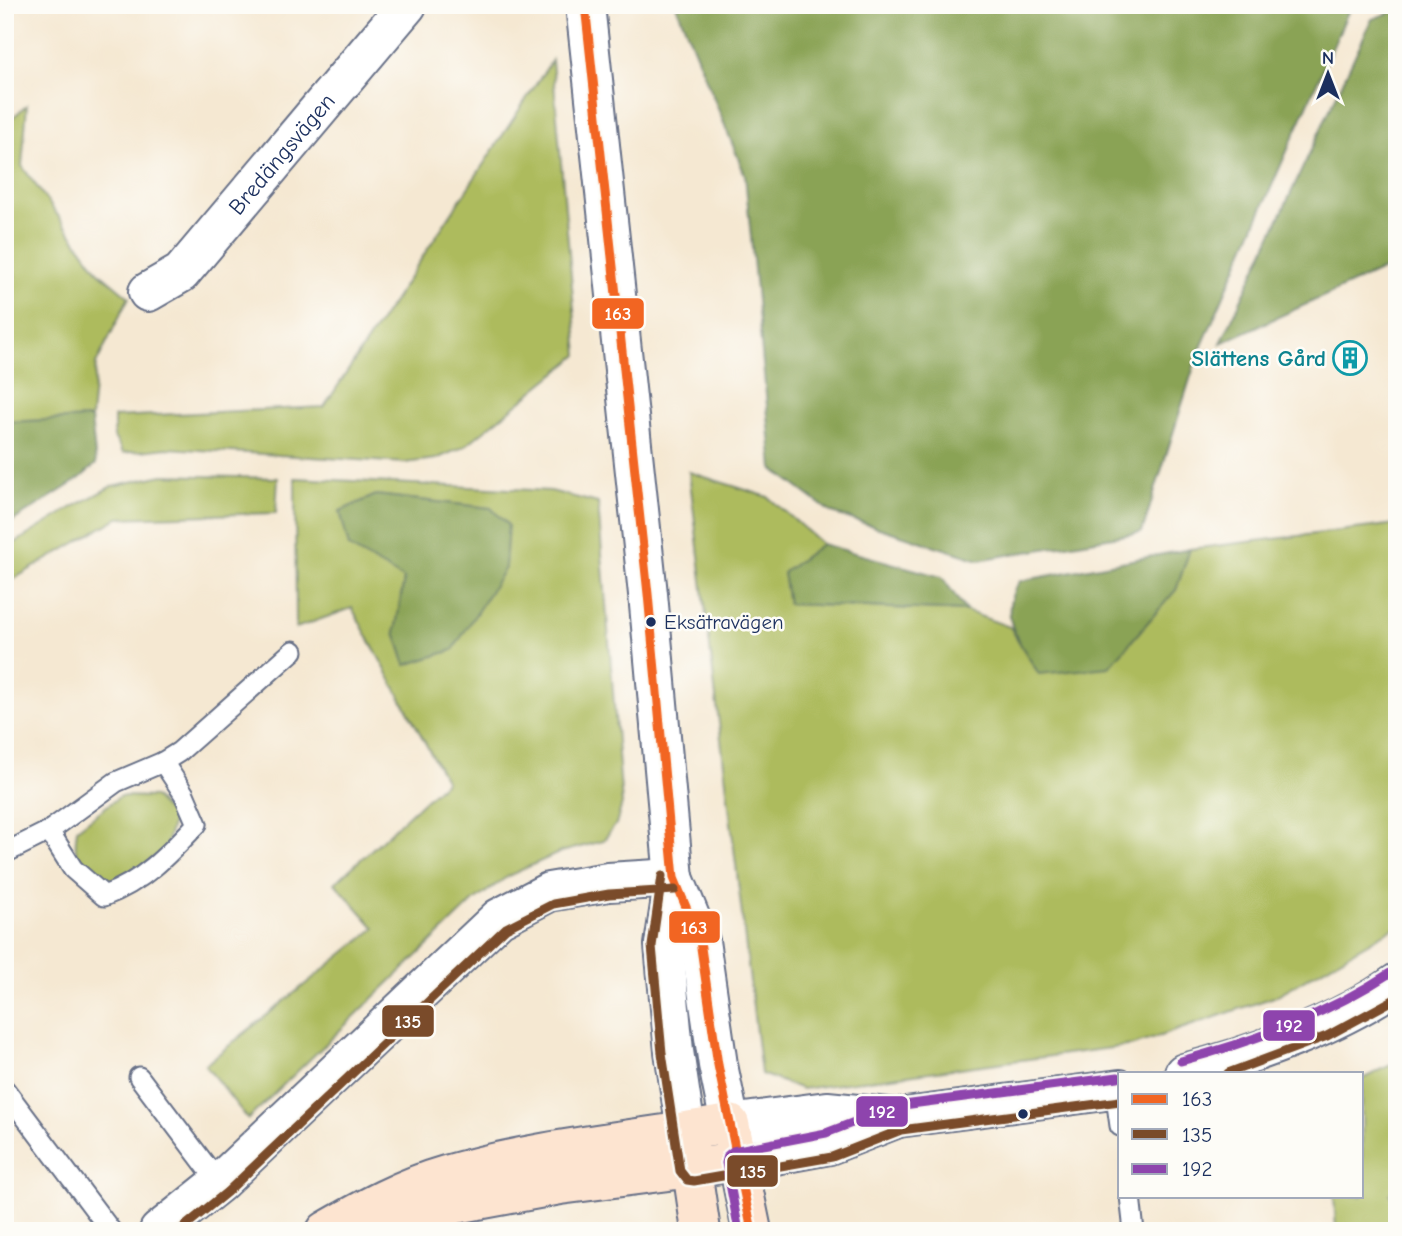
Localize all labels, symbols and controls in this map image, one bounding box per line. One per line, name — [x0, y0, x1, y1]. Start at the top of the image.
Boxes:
north arrow — [1294, 38, 1364, 108]
text: N — [1322, 47, 1334, 69]
street label: Bredängsvägen — [223, 88, 340, 220]
line badge: 163 — [591, 297, 645, 330]
text: 163 — [605, 303, 631, 325]
building icon: Slättens Gård — [1331, 339, 1369, 377]
place label: Slättens Gård — [1192, 345, 1326, 372]
place label: Eksätravägen — [664, 610, 784, 634]
marker: Eksätravägen — [644, 615, 658, 629]
line badge: 163 — [668, 910, 721, 944]
text: 163 — [681, 917, 707, 939]
line badge: 135 — [381, 1004, 435, 1038]
line badge: 192 — [1262, 1009, 1316, 1042]
text: 135 — [395, 1011, 421, 1033]
text: 192 — [1276, 1015, 1302, 1037]
legend — [1118, 1072, 1364, 1198]
text: 163 — [1182, 1087, 1212, 1111]
line badge: 192 — [855, 1095, 909, 1128]
text: 192 — [869, 1101, 895, 1123]
unlabelled marker — [1016, 1107, 1030, 1121]
text: 135 — [1182, 1123, 1212, 1147]
line badge: 135 — [726, 1154, 779, 1188]
text: 192 — [1182, 1157, 1212, 1181]
text: 135 — [740, 1161, 766, 1183]

